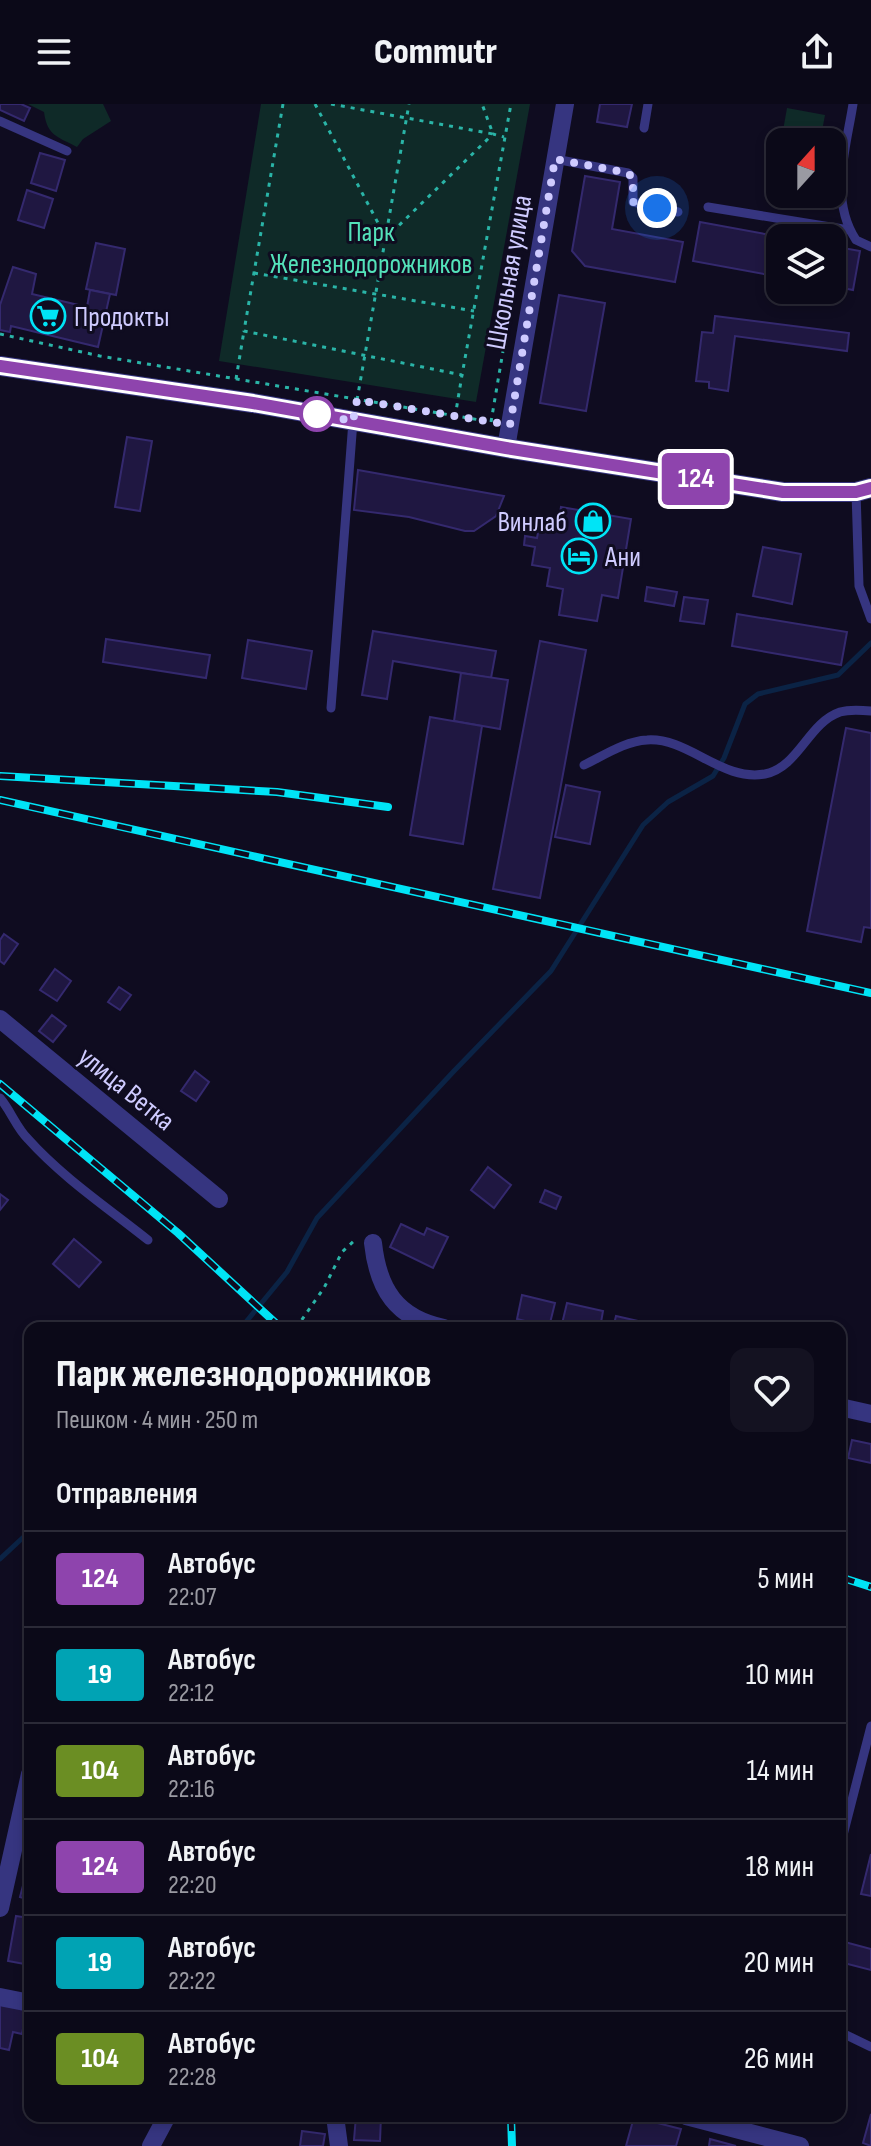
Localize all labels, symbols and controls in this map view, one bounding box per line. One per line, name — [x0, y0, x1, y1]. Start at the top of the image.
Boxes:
icon: menu — [32, 30, 76, 74]
icon: share — [795, 30, 839, 74]
text: Commutr — [374, 31, 497, 74]
north arrow — [766, 128, 846, 208]
map controls — [766, 128, 846, 304]
your location — [637, 188, 677, 228]
street label: Школьная улица — [480, 192, 539, 352]
park label: Парк Железнодорожников — [270, 216, 472, 281]
button: layers — [766, 224, 846, 304]
supermarket icon: Продокты — [29, 297, 67, 335]
place label: Продокты — [74, 301, 169, 334]
unlabelled marker — [300, 397, 334, 431]
line badge: 124 — [650, 453, 742, 505]
text: 124 — [678, 462, 714, 495]
shop icon: Винлаб — [574, 502, 612, 540]
place label: Винлаб — [497, 506, 567, 539]
hotel icon: Ани — [560, 537, 598, 575]
place label: Ани — [604, 541, 641, 574]
street label: улица Ветка — [71, 1040, 181, 1138]
button: heart — [730, 1348, 814, 1432]
text: Парк железнодорожников — [56, 1352, 431, 1397]
text: Пешком · 4 мин · 250 m — [56, 1405, 258, 1436]
text: Отправления — [56, 1476, 198, 1512]
text: Автобус — [168, 1546, 256, 1582]
text: 5 мин — [757, 1561, 814, 1597]
text: 124 — [82, 1562, 118, 1595]
text: 22:07 — [168, 1582, 216, 1613]
text: Автобус — [168, 1642, 256, 1678]
text: 10 мин — [746, 1657, 814, 1693]
text: 19 — [88, 1658, 112, 1691]
text: 22:12 — [168, 1678, 214, 1709]
text: Автобус — [168, 1738, 256, 1774]
text: 14 мин — [746, 1753, 814, 1789]
text: 104 — [81, 1754, 119, 1787]
text: 22:16 — [168, 1774, 215, 1805]
text: Автобус — [168, 1834, 256, 1870]
text: 18 мин — [746, 1849, 814, 1885]
text: 124 — [82, 1850, 118, 1883]
text: 22:20 — [168, 1870, 217, 1901]
text: Автобус — [168, 1930, 256, 1966]
text: 20 мин — [744, 1945, 814, 1981]
text: 19 — [88, 1946, 112, 1979]
text: 22:22 — [168, 1966, 216, 1997]
text: Автобус — [168, 2026, 256, 2062]
text: 26 мин — [744, 2041, 814, 2077]
text: 104 — [81, 2042, 119, 2075]
text: 22:28 — [168, 2062, 216, 2093]

